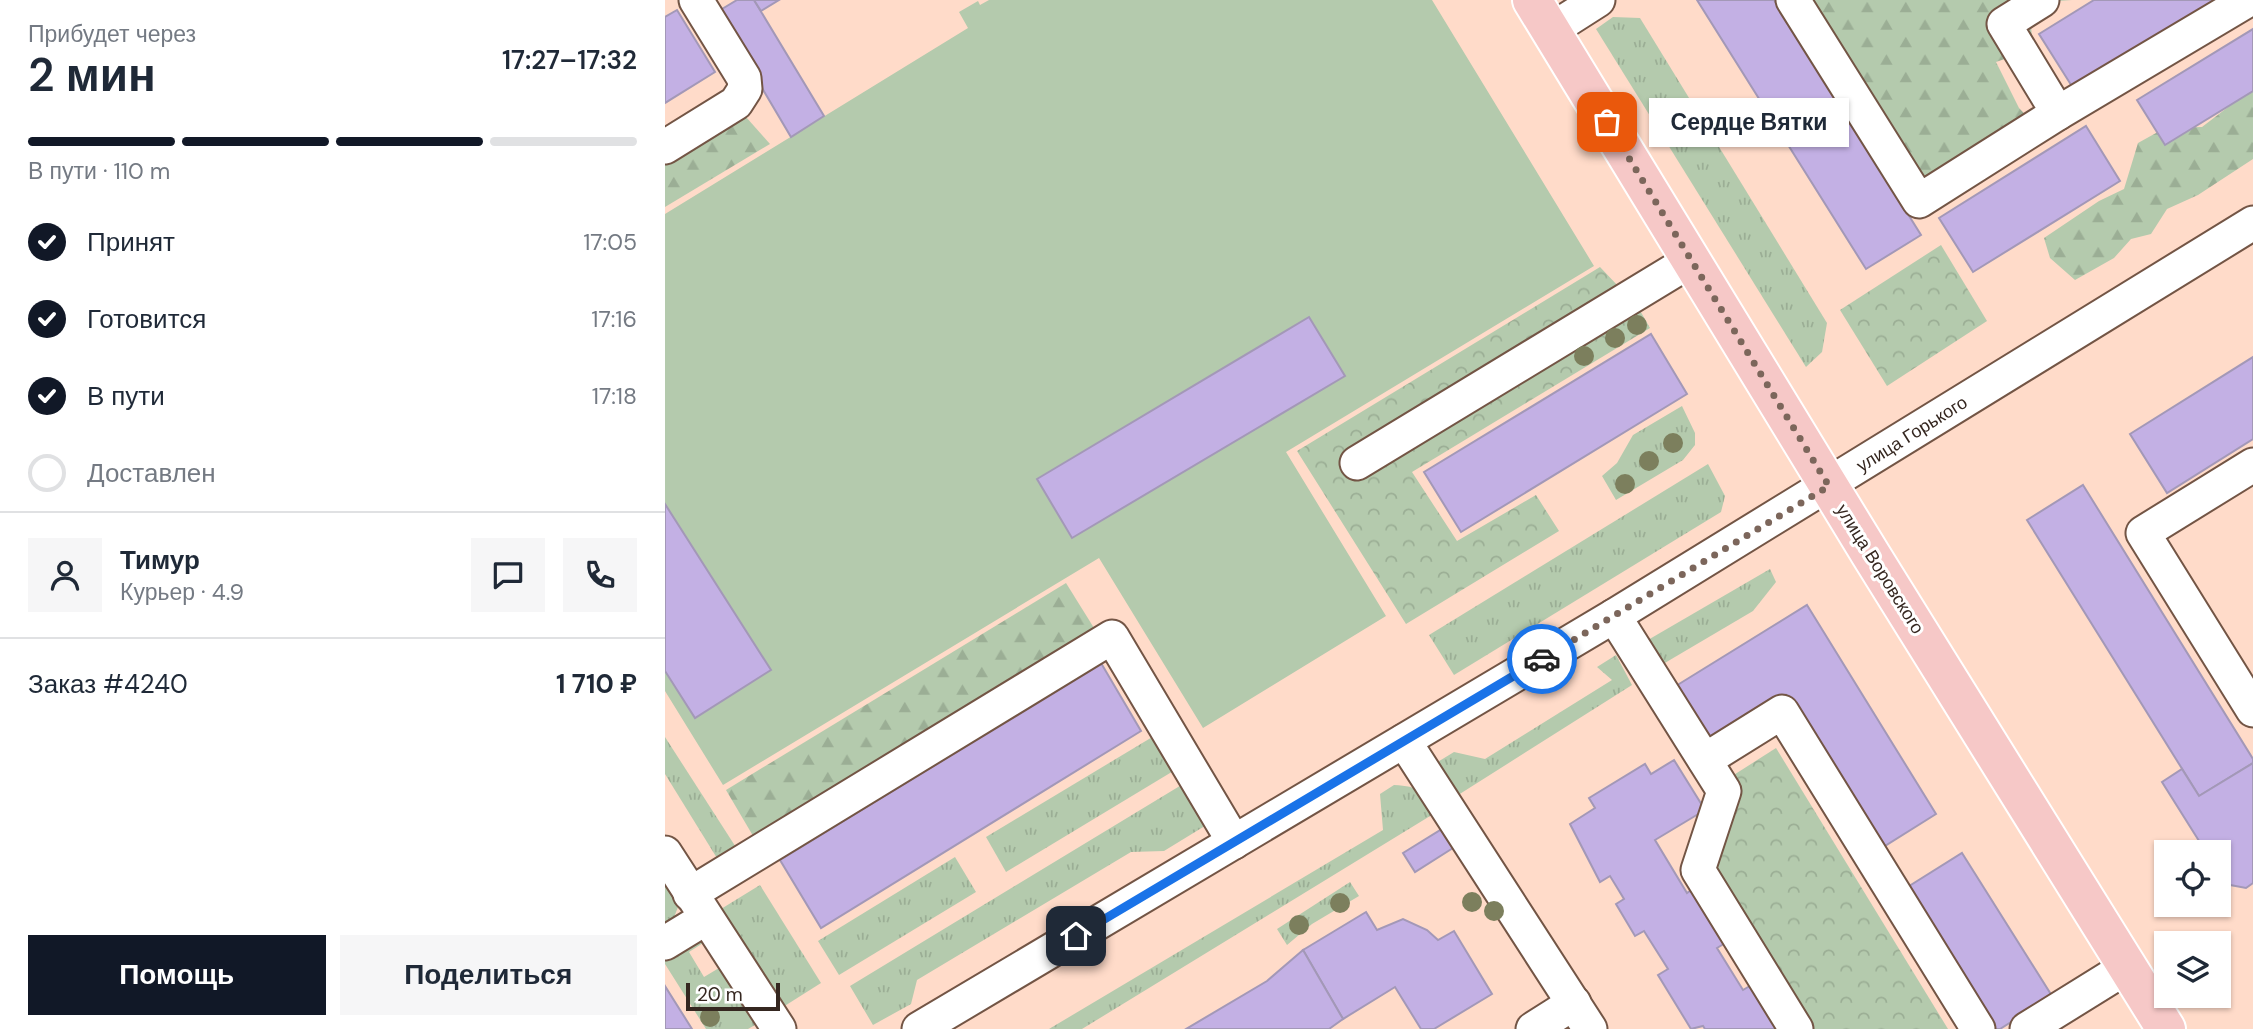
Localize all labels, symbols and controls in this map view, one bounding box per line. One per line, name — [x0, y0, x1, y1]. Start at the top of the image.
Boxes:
text: Прибудет через — [28, 19, 196, 49]
text: 17:27–17:32 — [502, 43, 637, 77]
text: 2 мин — [28, 45, 156, 105]
pin — [1577, 92, 1637, 152]
callout: Сердце Вятки — [1649, 97, 1849, 146]
icon: bag — [1588, 103, 1626, 141]
text: Сердце Вятки — [1671, 107, 1827, 137]
text: В пути · 110 m — [28, 156, 170, 186]
icon: check — [28, 223, 66, 261]
text: Принят — [87, 225, 175, 259]
text: 17:05 — [583, 227, 637, 257]
icon: check — [28, 300, 66, 338]
text: Готовится — [87, 302, 206, 336]
text: 17:16 — [591, 304, 637, 334]
icon: check — [28, 377, 66, 415]
text: В пути — [87, 379, 165, 413]
text: 17:18 — [592, 381, 637, 411]
street label: улица Горького — [1852, 390, 1972, 478]
text: Доставлен — [87, 456, 216, 490]
street label: улица Воровского — [1830, 499, 1930, 639]
button: person — [28, 538, 102, 612]
button: chat — [471, 538, 545, 612]
button: phone — [563, 538, 637, 612]
text: Тимур — [120, 543, 200, 577]
text: Курьер · 4.9 — [120, 577, 244, 607]
courier — [1507, 624, 1577, 694]
icon: car — [1523, 640, 1561, 678]
text: Заказ #4240 — [28, 667, 188, 701]
text: 1 710 ₽ — [556, 667, 637, 701]
map controls — [2154, 840, 2231, 1008]
button: locate — [2154, 840, 2231, 917]
pin — [1046, 906, 1106, 966]
icon: home — [1057, 917, 1095, 955]
button: layers — [2154, 931, 2231, 1008]
button: Помощь — [28, 935, 326, 1015]
button: Поделиться — [340, 935, 637, 1015]
scale bar — [686, 980, 781, 1012]
text: 20 m — [697, 982, 743, 1007]

